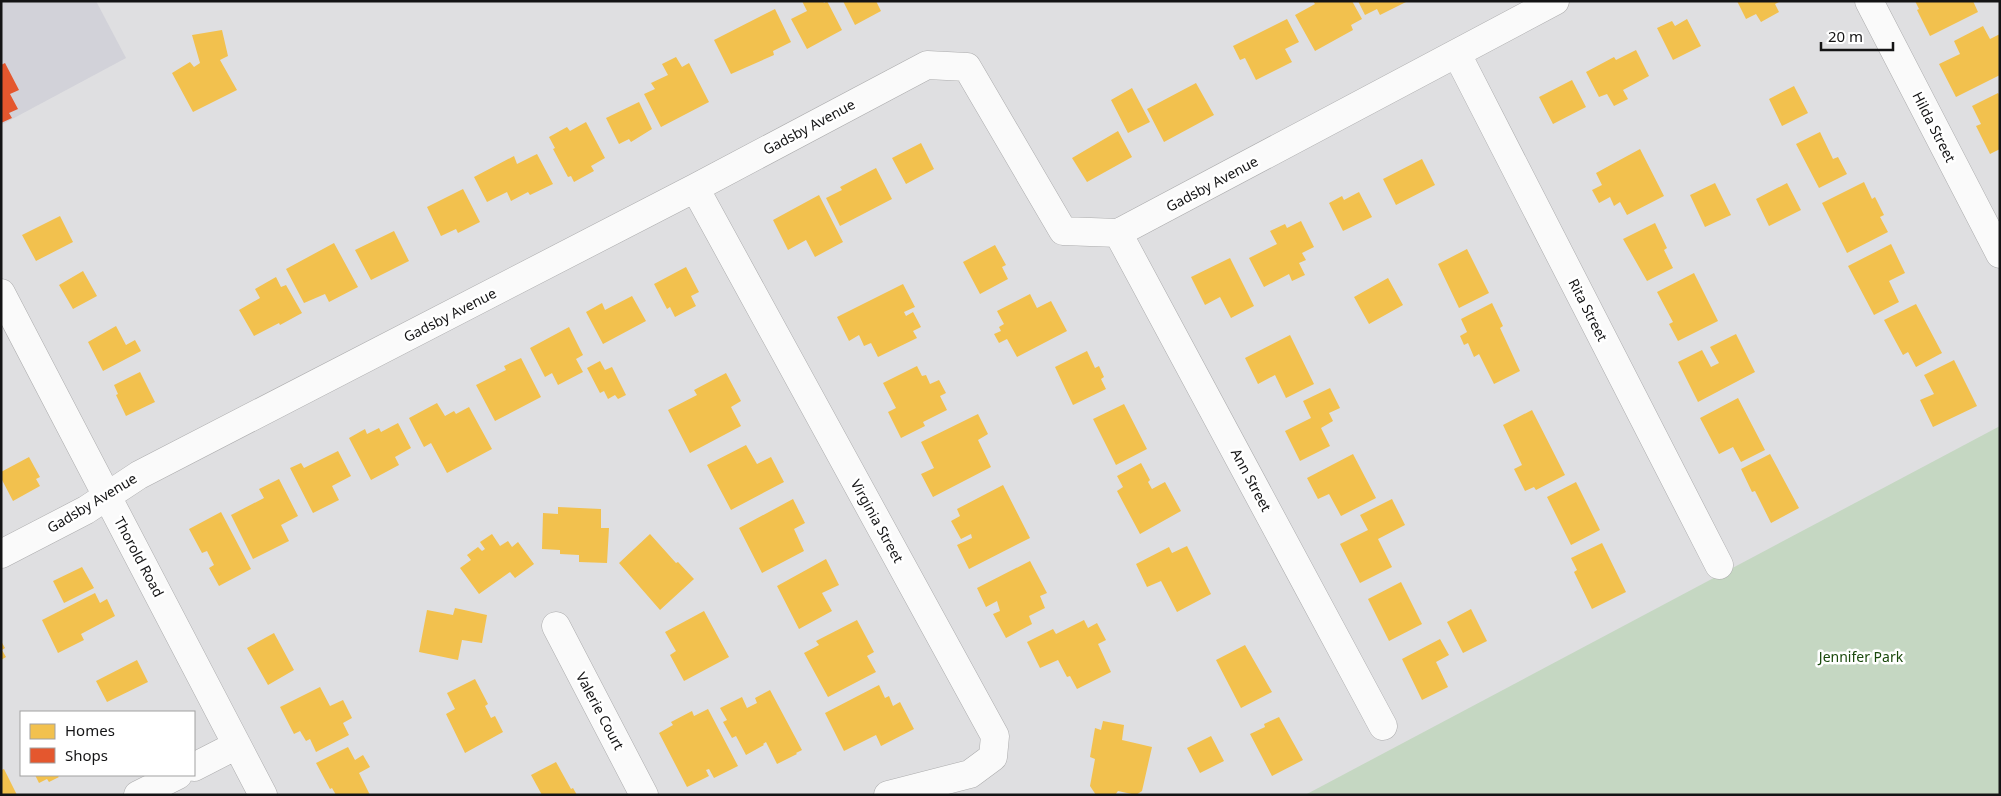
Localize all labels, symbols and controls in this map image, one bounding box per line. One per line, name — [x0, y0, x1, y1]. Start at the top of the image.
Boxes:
scale bar — [1821, 20, 1894, 52]
text: 20 m — [1828, 26, 1863, 46]
street label: Hilda Street — [1909, 88, 1960, 165]
street label: Gadsby Avenue — [759, 94, 858, 159]
street label: Gadsby Avenue — [1162, 151, 1261, 216]
street label: Rita Street — [1565, 275, 1612, 344]
street label: Gadsby Avenue — [400, 283, 499, 346]
street label: Ann Street — [1227, 445, 1276, 515]
street label: Gadsby Avenue — [43, 468, 140, 537]
street label: Virginia Street — [847, 476, 908, 566]
street label: Thorold Road — [110, 513, 169, 600]
park label: Jennifer Park — [1817, 647, 1904, 666]
street label: Valerie Court — [572, 669, 629, 753]
legend — [20, 711, 195, 776]
text: Homes — [65, 720, 115, 740]
text: Shops — [65, 745, 108, 765]

